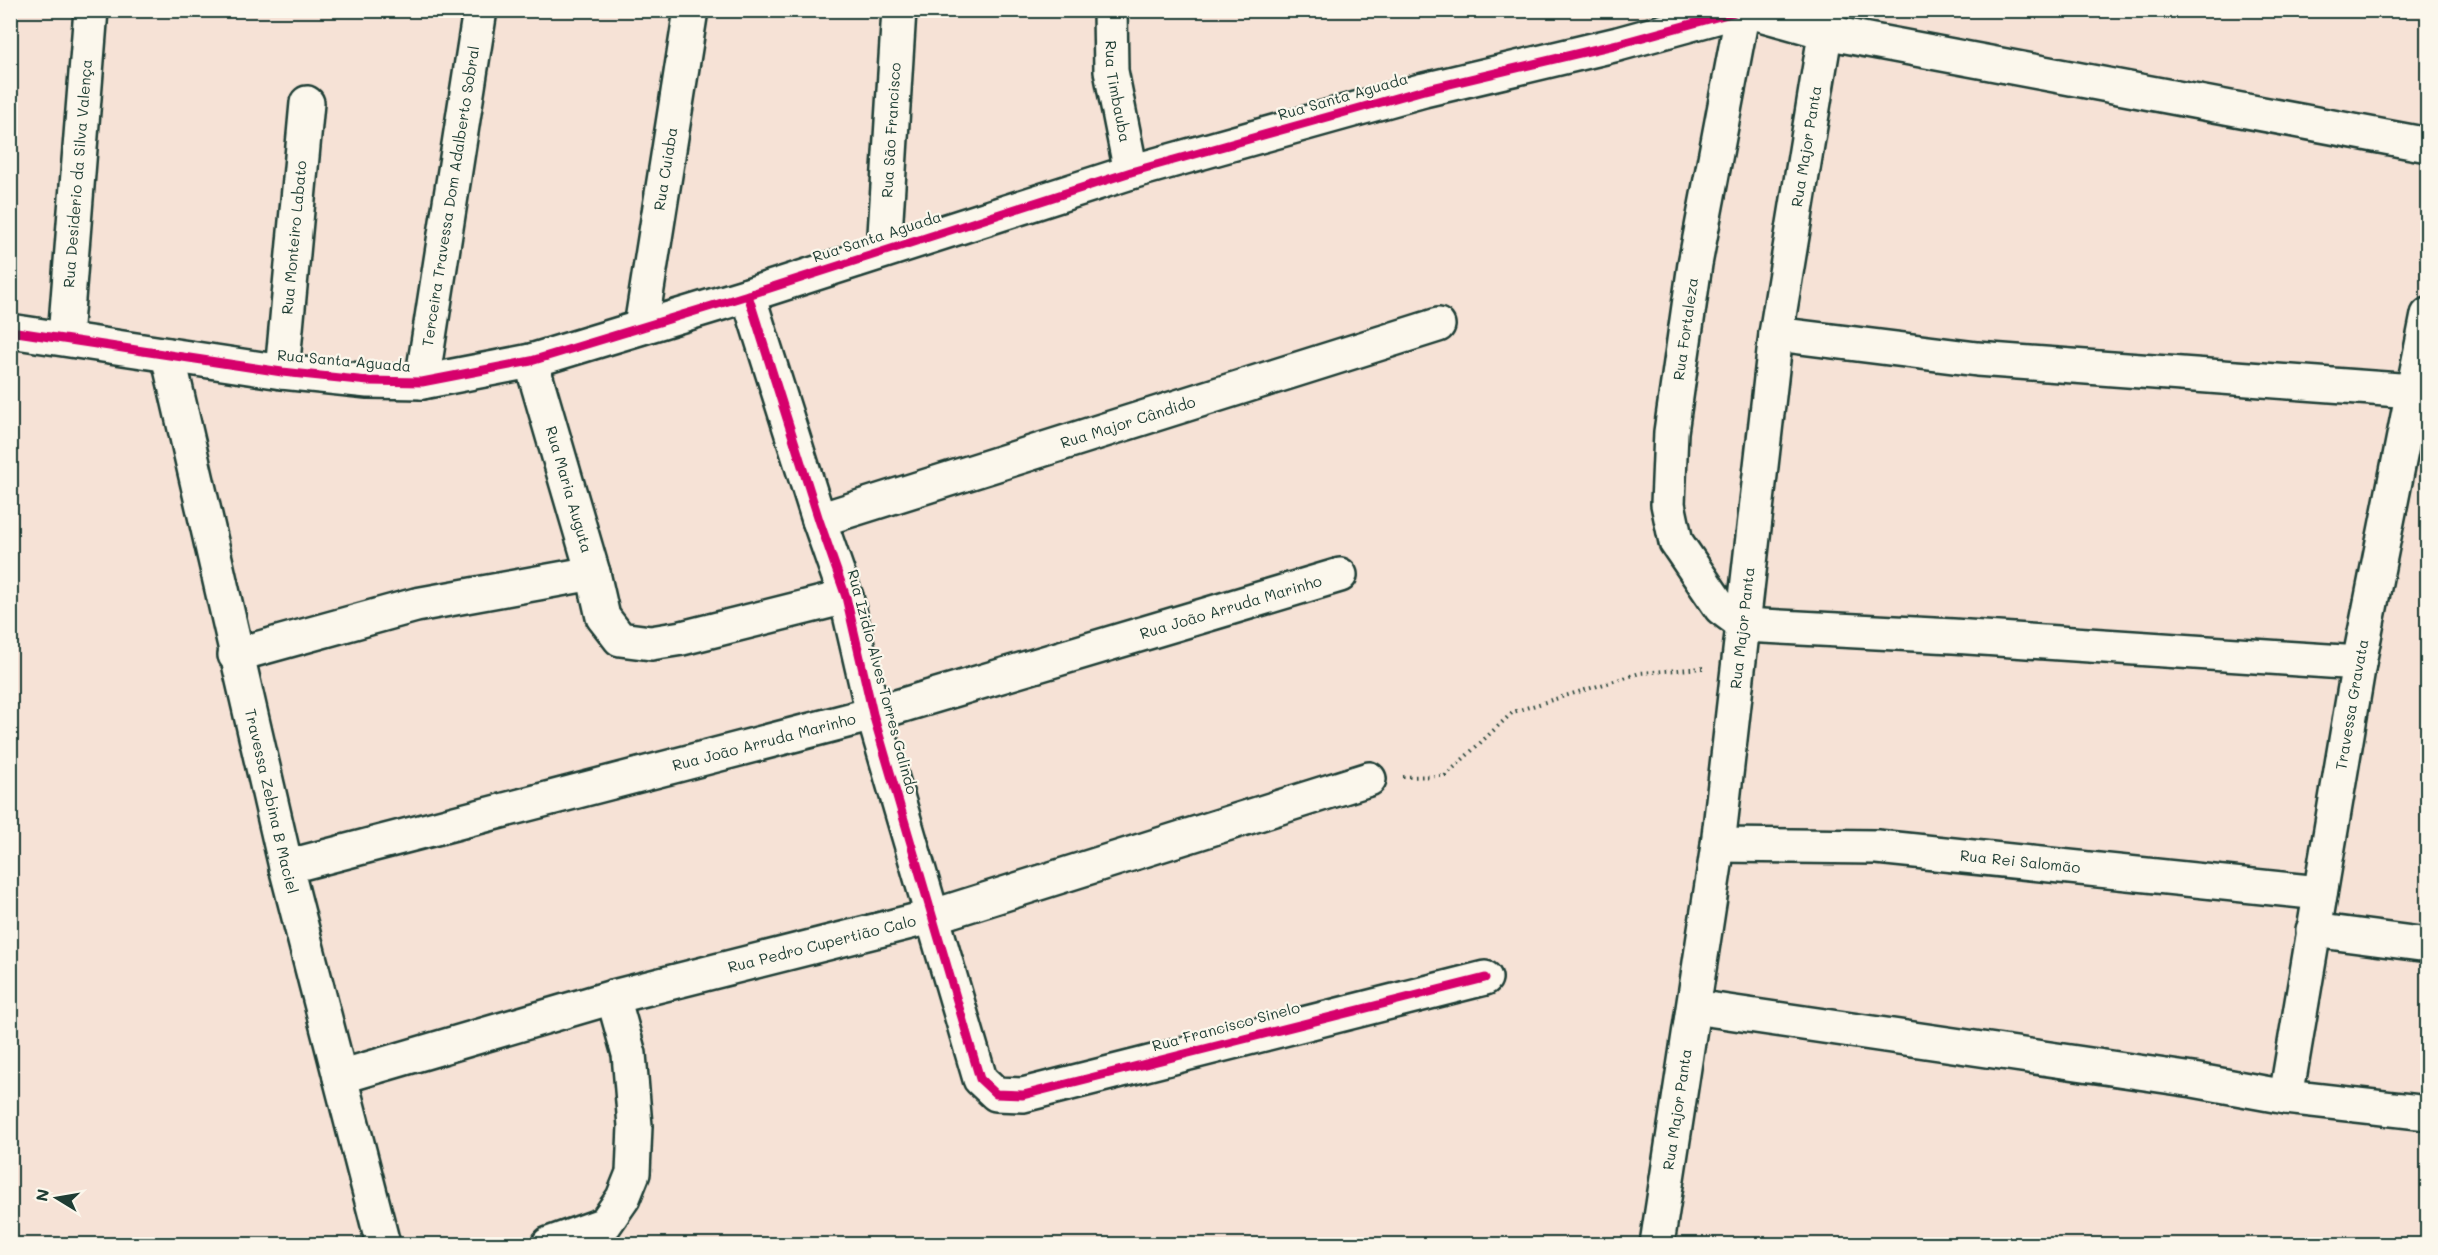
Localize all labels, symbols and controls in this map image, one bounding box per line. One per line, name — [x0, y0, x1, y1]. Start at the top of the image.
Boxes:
street label: Rua Timbauba — [1102, 40, 1136, 144]
street label: Terceira Travessa Dom Adalberto Sobral — [417, 44, 483, 348]
street label: Rua Desiderio da Silva Valença — [58, 58, 96, 289]
street label: Rua São Francisco — [876, 62, 905, 198]
street label: Rua Santa Aguada — [1275, 68, 1410, 124]
street label: Rua Major Panta — [1786, 84, 1825, 208]
street label: Rua Cuiaba — [649, 126, 681, 212]
street label: Rua Monteiro Labato — [276, 159, 311, 315]
street label: Rua Santa Aguada — [810, 206, 944, 266]
street label: Rua Fortaleza — [1668, 276, 1702, 381]
street label: Rua Santa Aguada — [276, 344, 412, 376]
street label: Rua Major Cândido — [1058, 391, 1198, 452]
street label: Rua Maria Auguta — [542, 424, 598, 555]
street label: Rua Major Panta — [1725, 566, 1758, 690]
street label: Rua Izidio Alves Torres Galindo — [843, 567, 923, 796]
street label: Rua João Arruda Marinho — [1137, 570, 1324, 643]
street label: Travessa Gravata — [2330, 637, 2373, 771]
street label: Travessa Zebina B Maciel — [241, 707, 303, 896]
street label: Rua João Arruda Marinho — [670, 708, 858, 775]
street label: Rua Rei Salomão — [1959, 845, 2082, 877]
street label: Rua Pedro Cupertião Calo — [726, 910, 918, 977]
street label: Rua Francisco Sinelo — [1150, 997, 1302, 1055]
street label: Rua Major Panta — [1657, 1047, 1696, 1171]
north arrow — [27, 1168, 87, 1228]
text: N — [30, 1187, 53, 1203]

